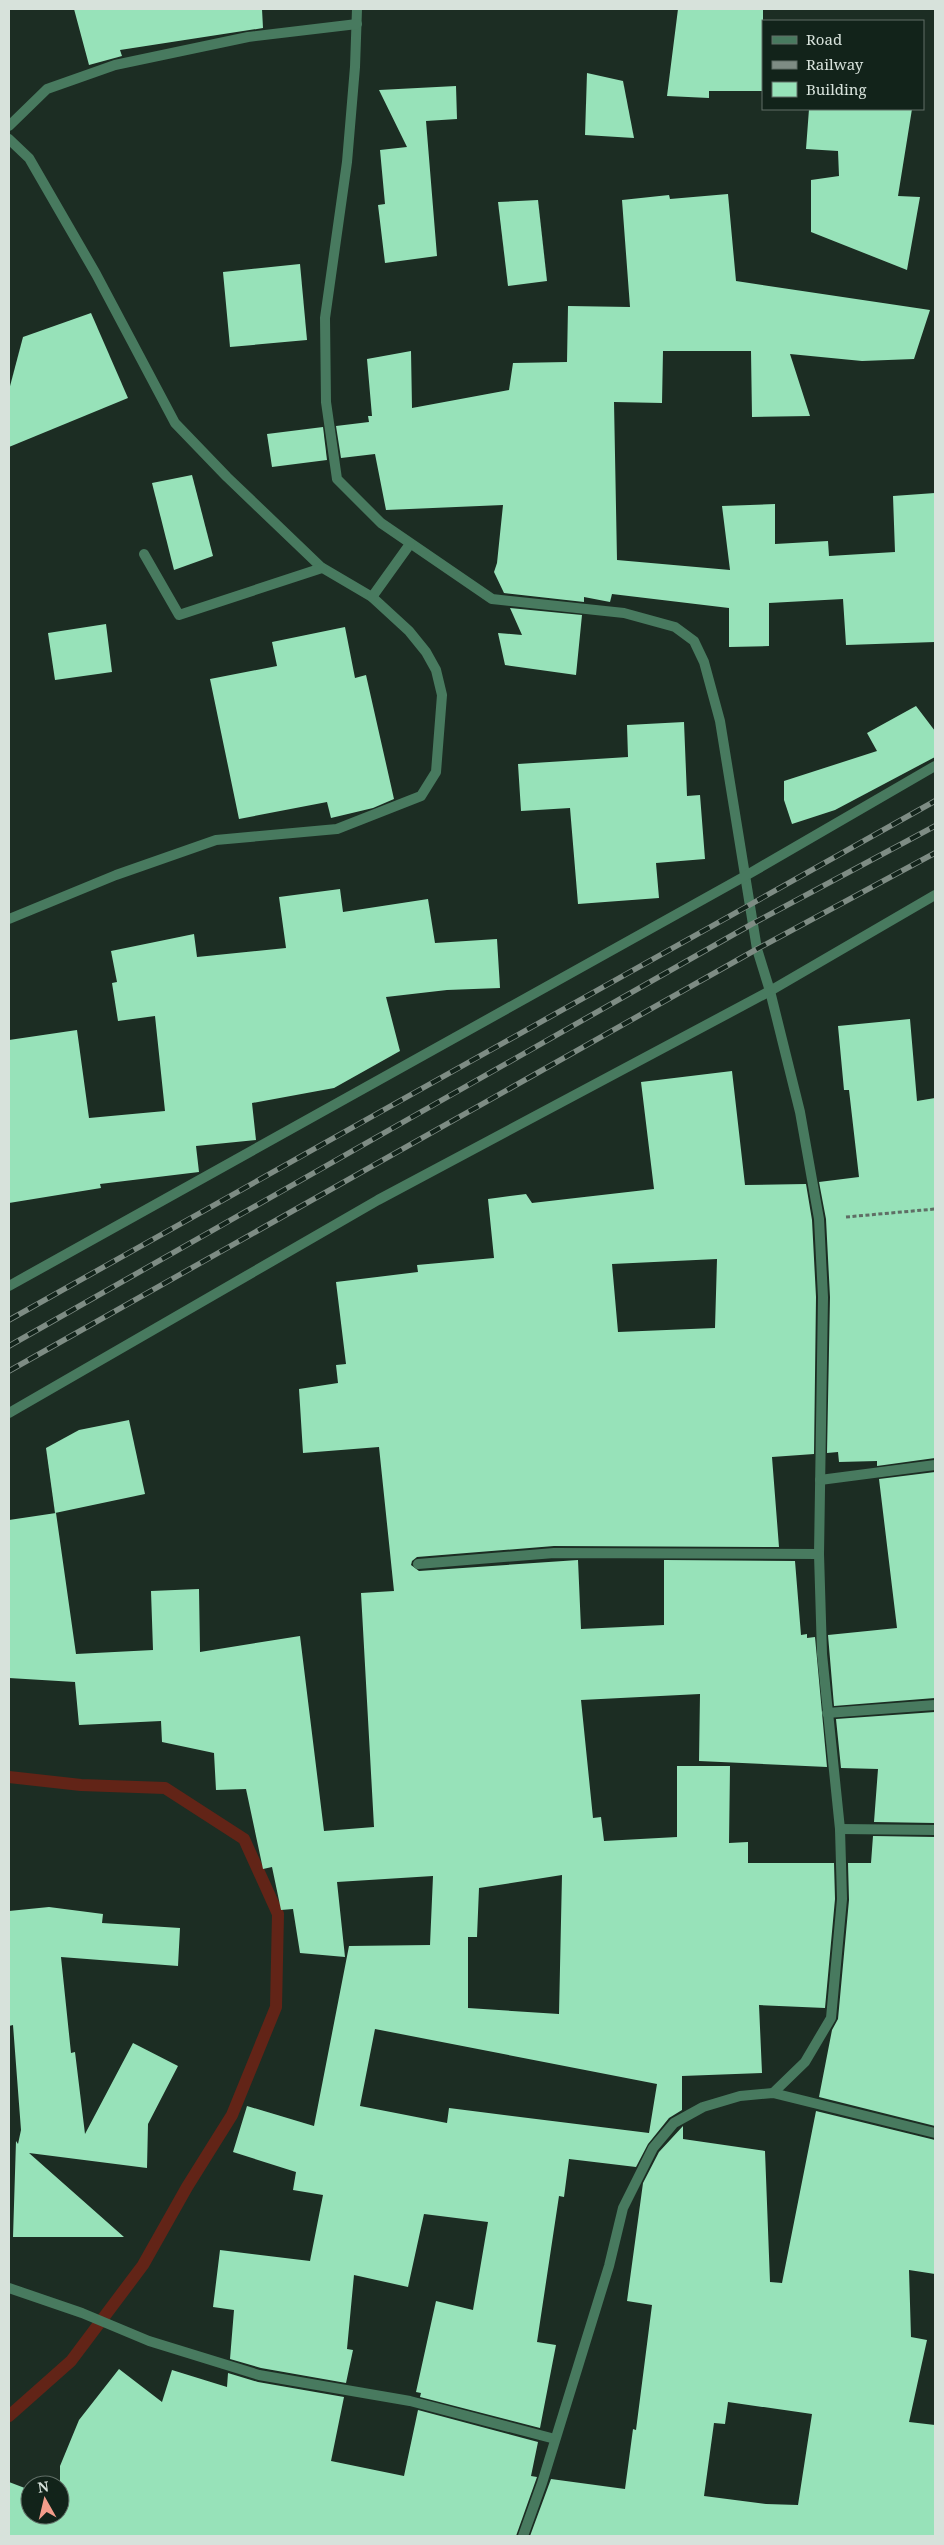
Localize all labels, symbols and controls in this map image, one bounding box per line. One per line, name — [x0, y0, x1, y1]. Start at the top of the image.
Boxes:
legend — [762, 20, 924, 110]
text: Road — [806, 29, 842, 49]
text: Railway — [806, 54, 864, 74]
text: Building — [806, 79, 867, 99]
north arrow — [20, 2475, 70, 2525]
text: N — [36, 2476, 50, 2497]

